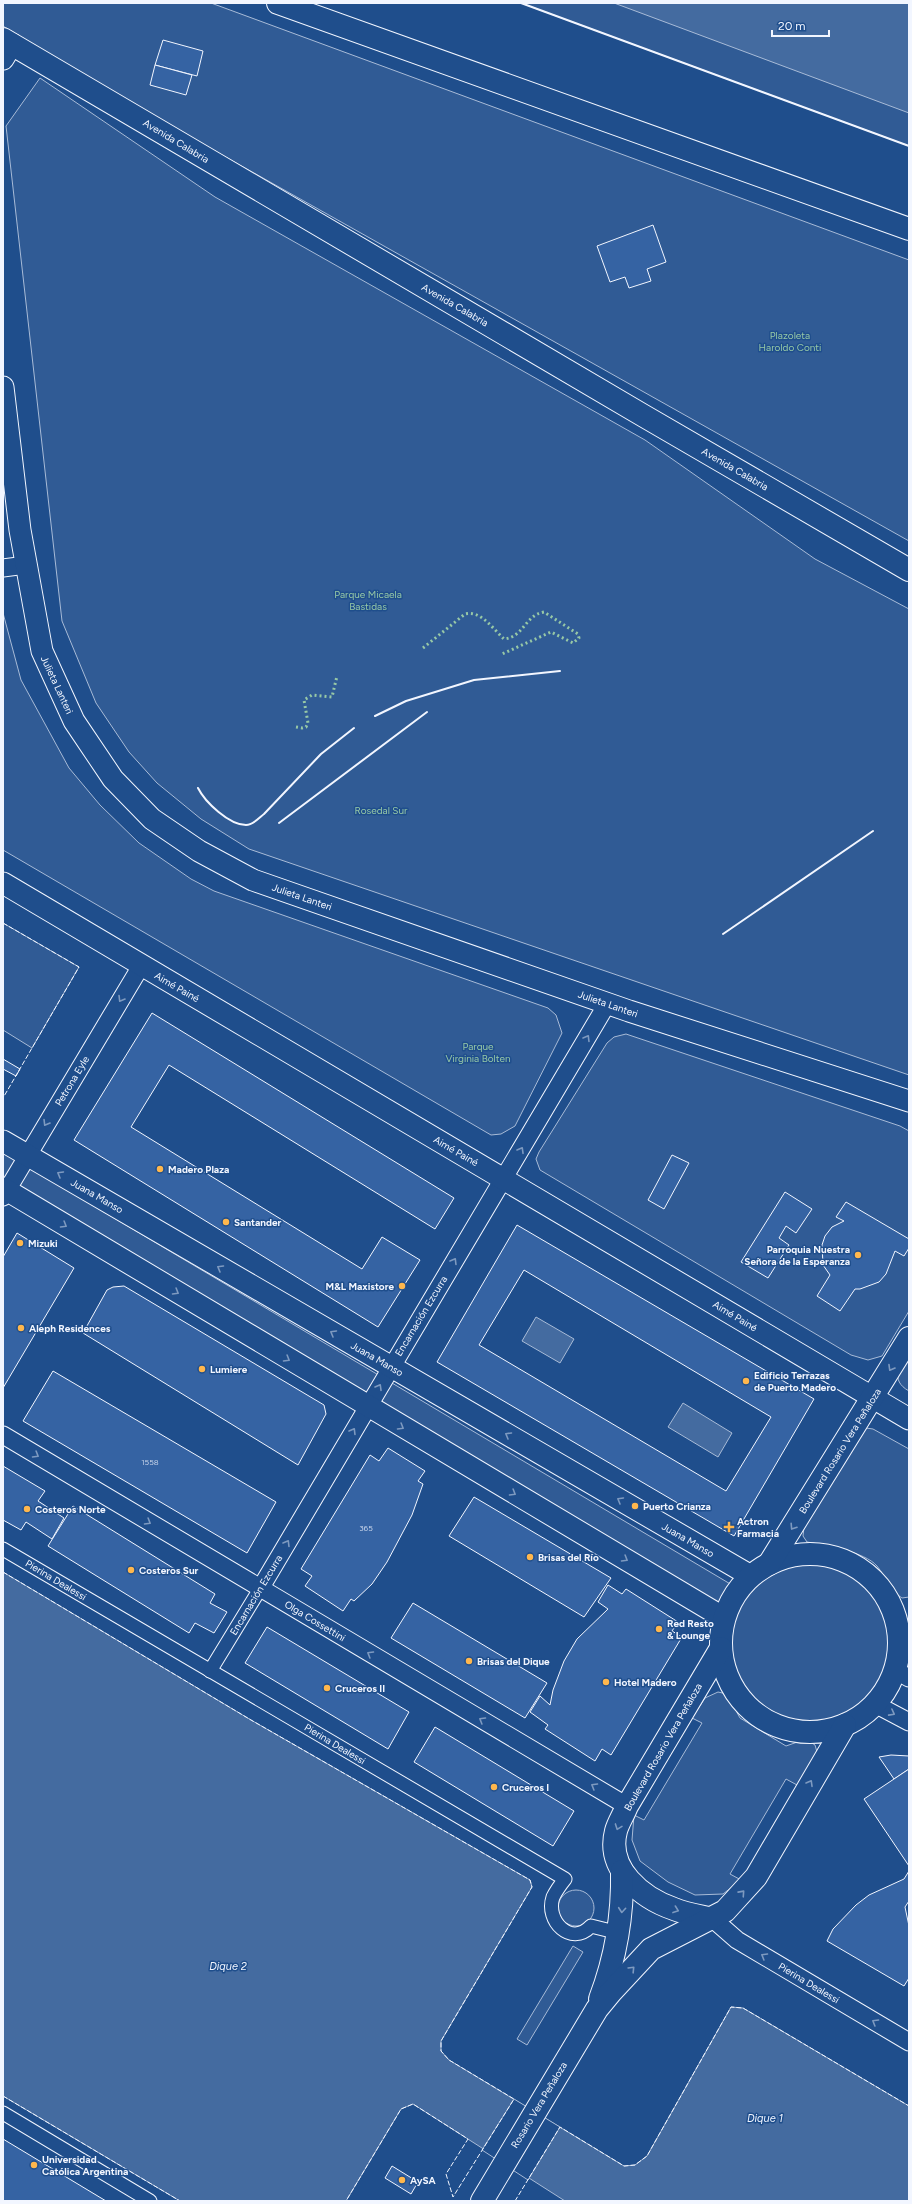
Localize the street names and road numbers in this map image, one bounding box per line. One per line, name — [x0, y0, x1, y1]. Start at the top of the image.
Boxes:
street label: Avenida Calabria — [141, 116, 211, 166]
street label: Avenida Calabria — [419, 281, 491, 329]
street label: Avenida Calabria — [699, 445, 771, 493]
street label: Julieta Lanteri — [38, 654, 76, 716]
street label: Julieta Lanteri — [270, 881, 334, 913]
street label: Aimé Painé — [152, 969, 202, 1005]
street label: Julieta Lanteri — [576, 988, 640, 1020]
street label: Petrona Eyle — [52, 1053, 92, 1108]
street label: Aimé Painé — [431, 1133, 481, 1169]
street label: Juana Manso — [68, 1176, 126, 1216]
street label: Encarnación Ezcurra — [392, 1274, 450, 1358]
street label: Aimé Painé — [710, 1298, 760, 1335]
street label: Juana Manso — [348, 1339, 406, 1379]
street label: Boulevard Rosario Vera Peñaloza — [796, 1386, 884, 1516]
street label: Juana Manso — [659, 1520, 717, 1560]
street label: Encarnación Ezcurra — [227, 1553, 285, 1637]
street label: Pierina Dealessi — [23, 1557, 89, 1603]
street label: Olga Cossettini — [282, 1598, 348, 1644]
street label: Boulevard Rosario Vera Peñaloza — [621, 1681, 705, 1813]
street label: Pierina Dealessi — [302, 1721, 368, 1767]
street label: Pierina Dealessi — [776, 1960, 842, 2006]
street label: Rosario Vera Peñaloza — [508, 2059, 570, 2151]

